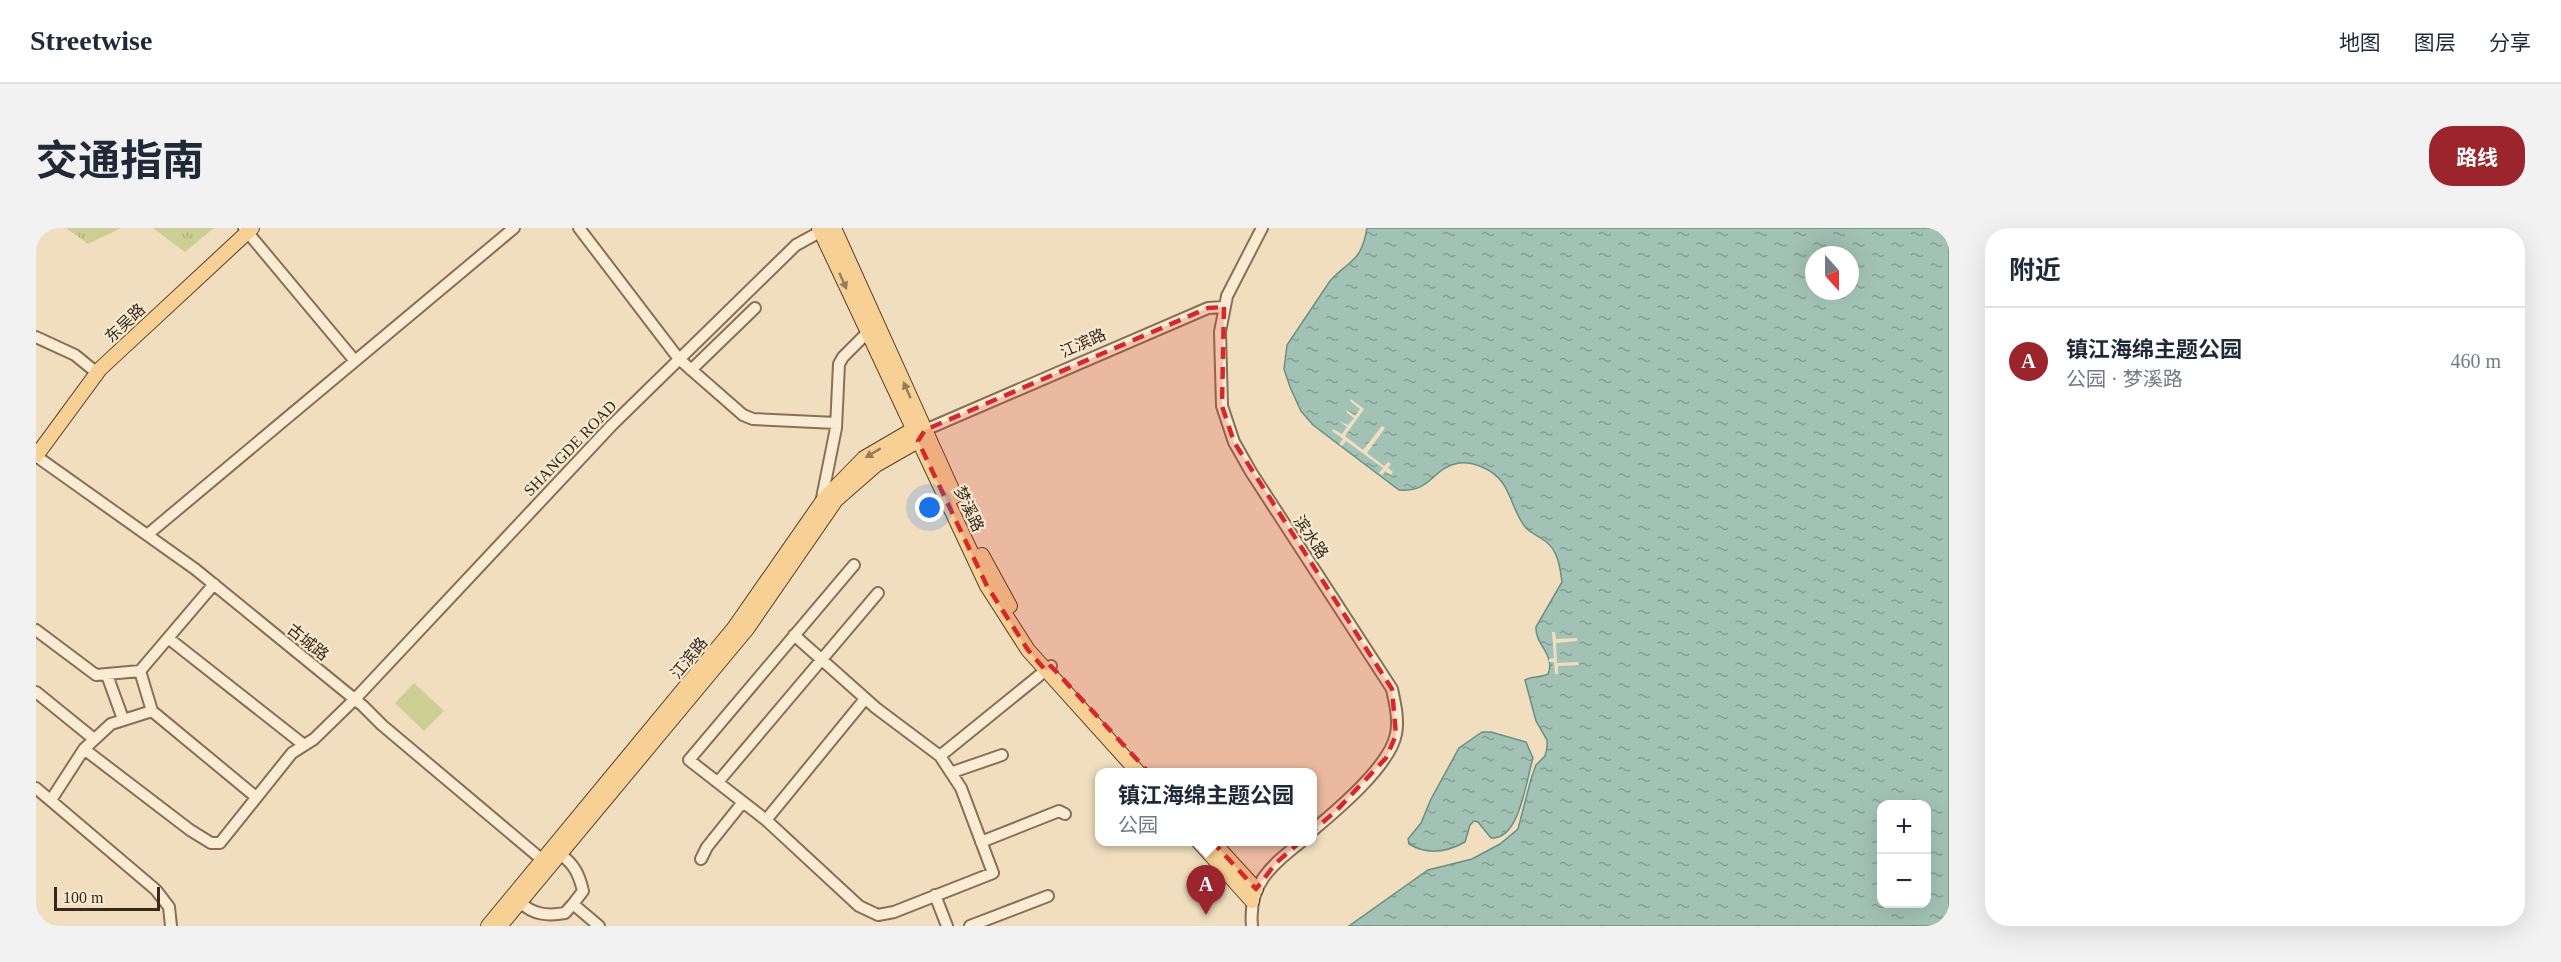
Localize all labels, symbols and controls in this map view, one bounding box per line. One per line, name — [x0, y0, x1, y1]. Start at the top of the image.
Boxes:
text: Streetwise — [30, 25, 152, 56]
text: 地图 — [2339, 31, 2381, 55]
text: 图层 — [2414, 31, 2456, 55]
text: 分享 — [2489, 31, 2531, 55]
button: 路线 — [2429, 126, 2525, 186]
text: 交通指南 — [36, 138, 204, 184]
north arrow — [1805, 246, 1859, 300]
text: 附近 — [2009, 256, 2061, 285]
one-way arrow — [838, 273, 848, 291]
street label: 东吴路 — [102, 300, 148, 346]
street label: 江滨路 — [1058, 325, 1108, 361]
text: 镇江海绵主题公园 — [2066, 337, 2242, 362]
text: A — [2021, 350, 2036, 372]
text: 460 m — [2450, 350, 2501, 372]
text: 公园 · 梦溪路 — [2066, 368, 2183, 390]
one-way arrow — [902, 381, 912, 399]
street label: SHANGDE ROAD — [520, 397, 620, 499]
one-way arrow — [865, 448, 881, 459]
street label: 梦溪路 — [951, 484, 987, 534]
your location — [915, 493, 944, 522]
street label: 滨水路 — [1291, 512, 1331, 562]
street label: 古城路 — [284, 620, 332, 664]
street label: 江滨路 — [667, 634, 711, 682]
popup — [1095, 768, 1317, 846]
text: 镇江海绵主题公园 — [1118, 783, 1294, 808]
map controls — [1877, 800, 1931, 908]
button: + — [1877, 800, 1931, 854]
text: 公园 — [1118, 814, 1158, 836]
button: − — [1877, 854, 1931, 908]
pin: A — [1186, 866, 1226, 915]
scale bar — [54, 884, 160, 912]
text: 100 m — [63, 889, 103, 906]

